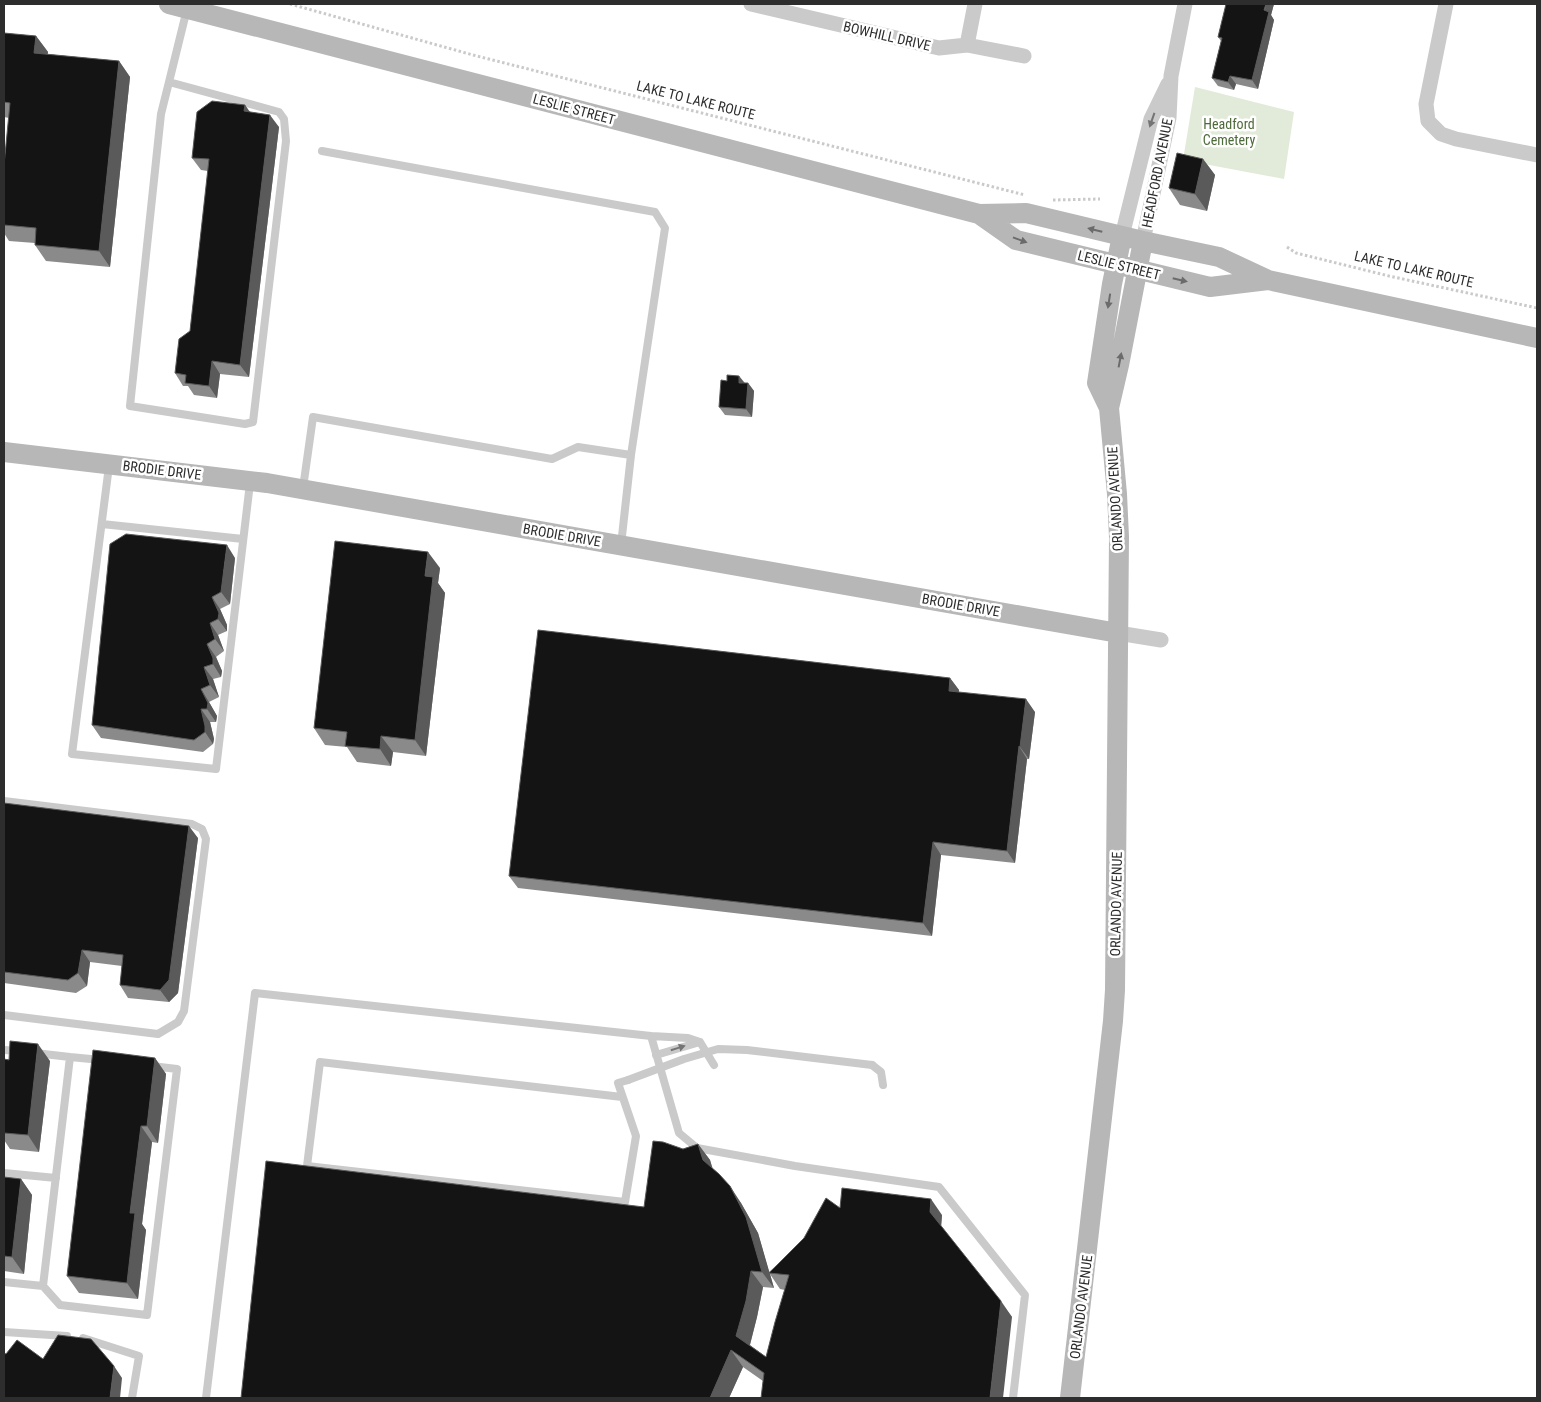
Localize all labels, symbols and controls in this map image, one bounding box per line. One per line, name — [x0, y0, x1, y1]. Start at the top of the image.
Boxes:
street label: BOWHILL DRIVE — [842, 18, 932, 54]
street label: LAKE TO LAKE ROUTE — [635, 78, 757, 122]
street label: LESLIE STREET — [531, 90, 617, 128]
one-way arrow — [1147, 113, 1155, 128]
park label: Headford Cemetery — [1203, 116, 1255, 148]
street label: HEADFORD AVENUE — [1139, 117, 1175, 229]
one-way arrow — [1088, 226, 1103, 234]
one-way arrow — [1013, 236, 1028, 244]
street label: LESLIE STREET — [1076, 247, 1162, 283]
street label: LAKE TO LAKE ROUTE — [1353, 248, 1475, 290]
one-way arrow — [1172, 276, 1187, 284]
one-way arrow — [1104, 294, 1112, 310]
one-way arrow — [1117, 352, 1125, 368]
street label: ORLANDO AVENUE — [1104, 446, 1126, 552]
street label: BRODIE DRIVE — [122, 457, 202, 483]
street label: BRODIE DRIVE — [522, 520, 602, 550]
street label: BRODIE DRIVE — [921, 590, 1001, 620]
street label: ORLANDO AVENUE — [1107, 851, 1125, 957]
one-way arrow — [671, 1044, 686, 1052]
street label: ORLANDO AVENUE — [1067, 1254, 1095, 1360]

